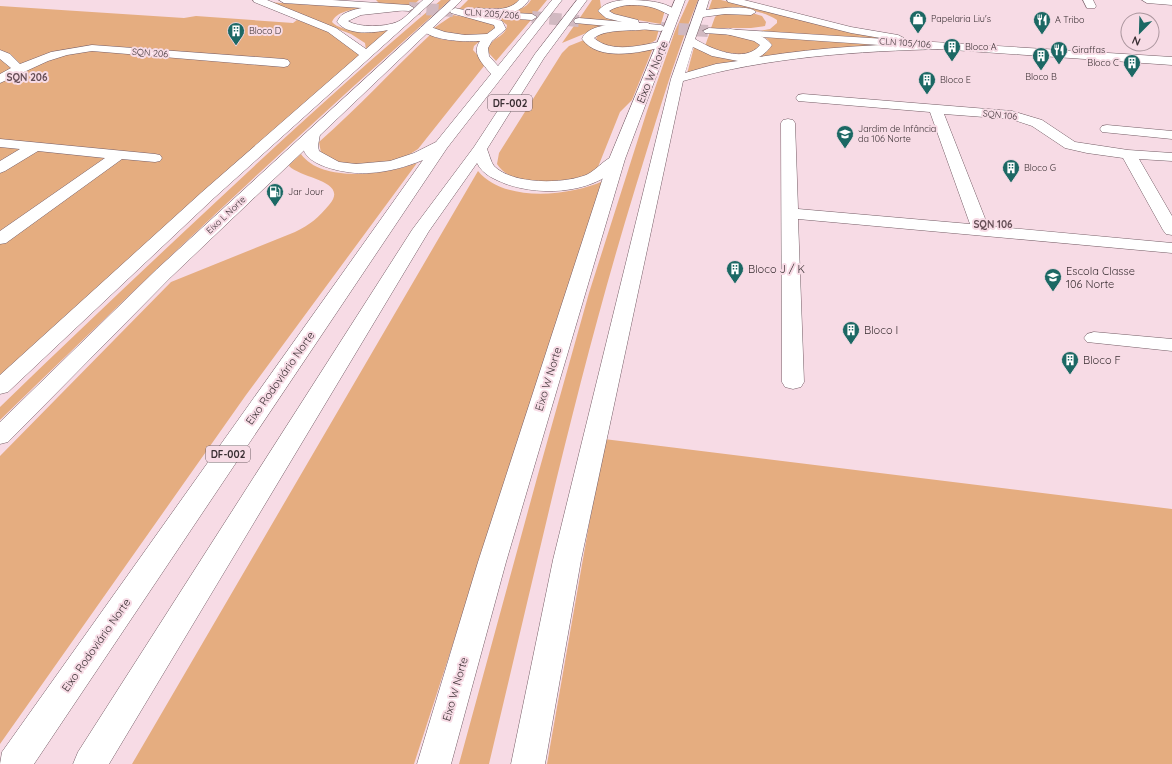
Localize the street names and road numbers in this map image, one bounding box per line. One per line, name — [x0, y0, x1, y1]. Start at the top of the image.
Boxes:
street label: CLN 205/206 — [464, 6, 520, 21]
street label: CLN 105/106 — [879, 35, 931, 50]
street label: Eixo W Norte — [633, 39, 671, 105]
street label: SQN 206 — [132, 46, 169, 59]
road number: DF-002 — [488, 95, 532, 111]
street label: SQN 106 — [982, 107, 1018, 122]
street label: Eixo L Norte — [204, 194, 248, 236]
street label: Eixo Rodoviário Norte — [243, 329, 317, 427]
street label: Eixo W Norte — [532, 345, 564, 413]
road number: DF-002 — [206, 446, 250, 462]
street label: Eixo Rodoviário Norte — [59, 596, 133, 694]
street label: Eixo W Norte — [439, 655, 471, 723]

